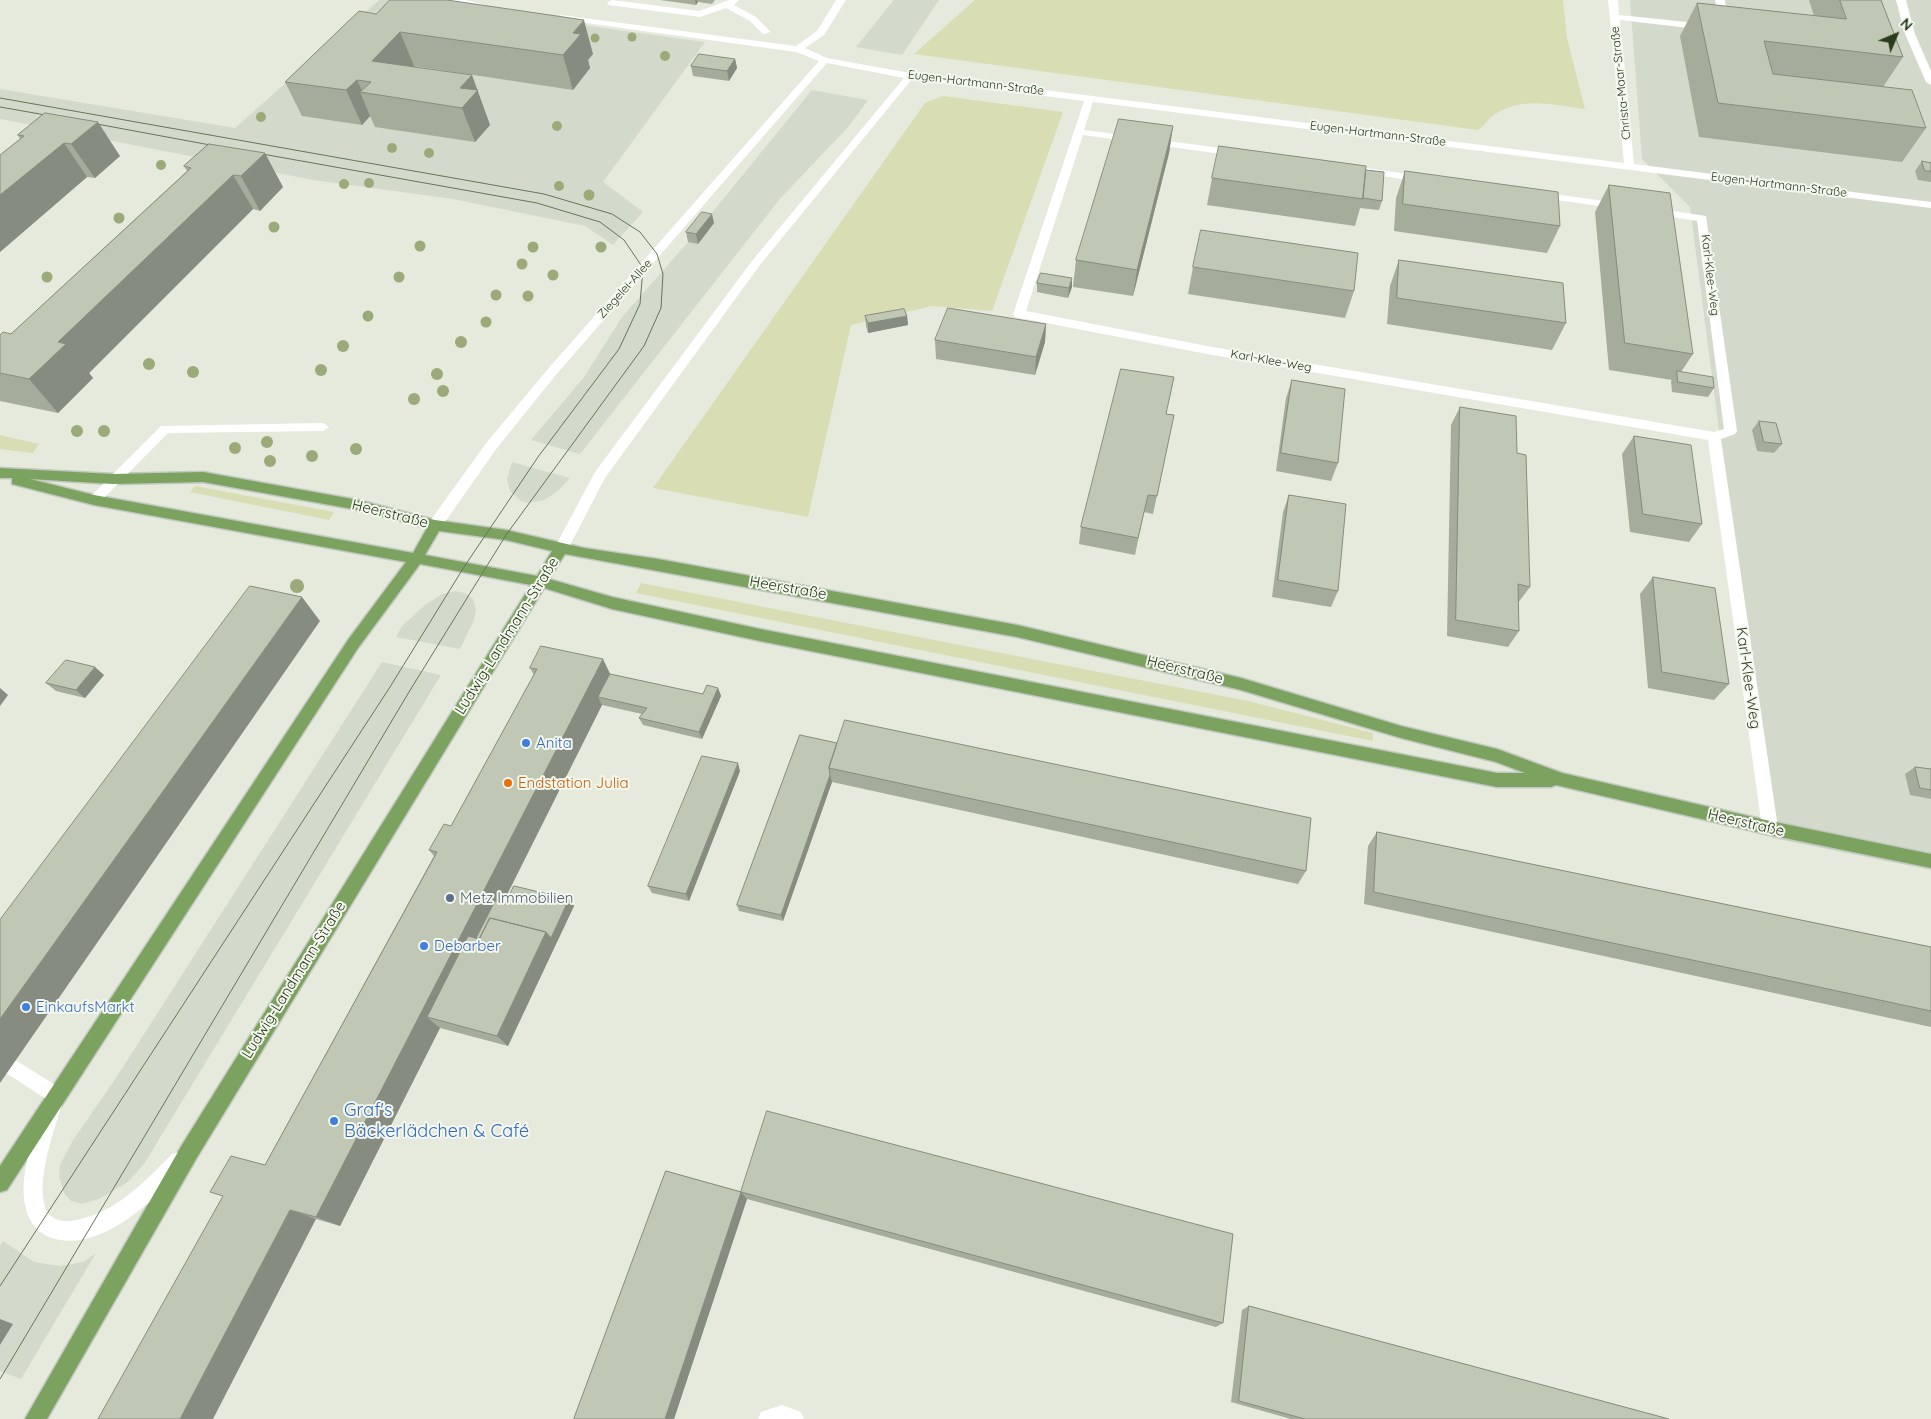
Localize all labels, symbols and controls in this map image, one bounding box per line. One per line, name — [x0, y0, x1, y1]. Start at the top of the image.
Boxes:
north arrow — [1871, 10, 1921, 60]
text: N — [1897, 14, 1917, 34]
street label: Christa-Maar-Straße — [1608, 26, 1634, 140]
street label: Eugen-Hartmann-Straße — [907, 68, 1045, 98]
street label: Eugen-Hartmann-Straße — [1309, 119, 1447, 149]
street label: Eugen-Hartmann-Straße — [1710, 170, 1848, 200]
street label: Karl-Klee-Weg — [1698, 233, 1722, 317]
street label: Ziegelei-Allee — [595, 257, 655, 321]
street label: Karl-Klee-Weg — [1229, 347, 1313, 375]
street label: Heerstraße — [350, 496, 430, 532]
street label: Ludwig-Landmann-Straße — [451, 554, 563, 718]
street label: Heerstraße — [748, 572, 828, 604]
street label: Karl-Klee-Weg — [1732, 626, 1764, 730]
street label: Heerstraße — [1145, 652, 1225, 688]
place label: Anita — [536, 734, 572, 752]
marker: Anita — [520, 737, 532, 749]
place label: Endstation Julia — [518, 774, 628, 792]
marker: Endstation Julia — [502, 777, 514, 789]
street label: Heerstraße — [1706, 805, 1786, 841]
place label: Metz Immobilien — [460, 889, 574, 907]
marker: Metz Immobilien — [444, 892, 456, 904]
street label: Ludwig-Landmann-Straße — [238, 898, 350, 1062]
place label: Debarber — [434, 937, 501, 955]
marker: Debarber — [418, 940, 430, 952]
place label: EinkaufsMarkt — [36, 998, 135, 1016]
marker: EinkaufsMarkt — [20, 1001, 32, 1013]
place label: Graf's Bäckerlädchen & Café — [344, 1100, 529, 1142]
marker: Graf's Bäckerlädchen & Café — [328, 1115, 340, 1127]

